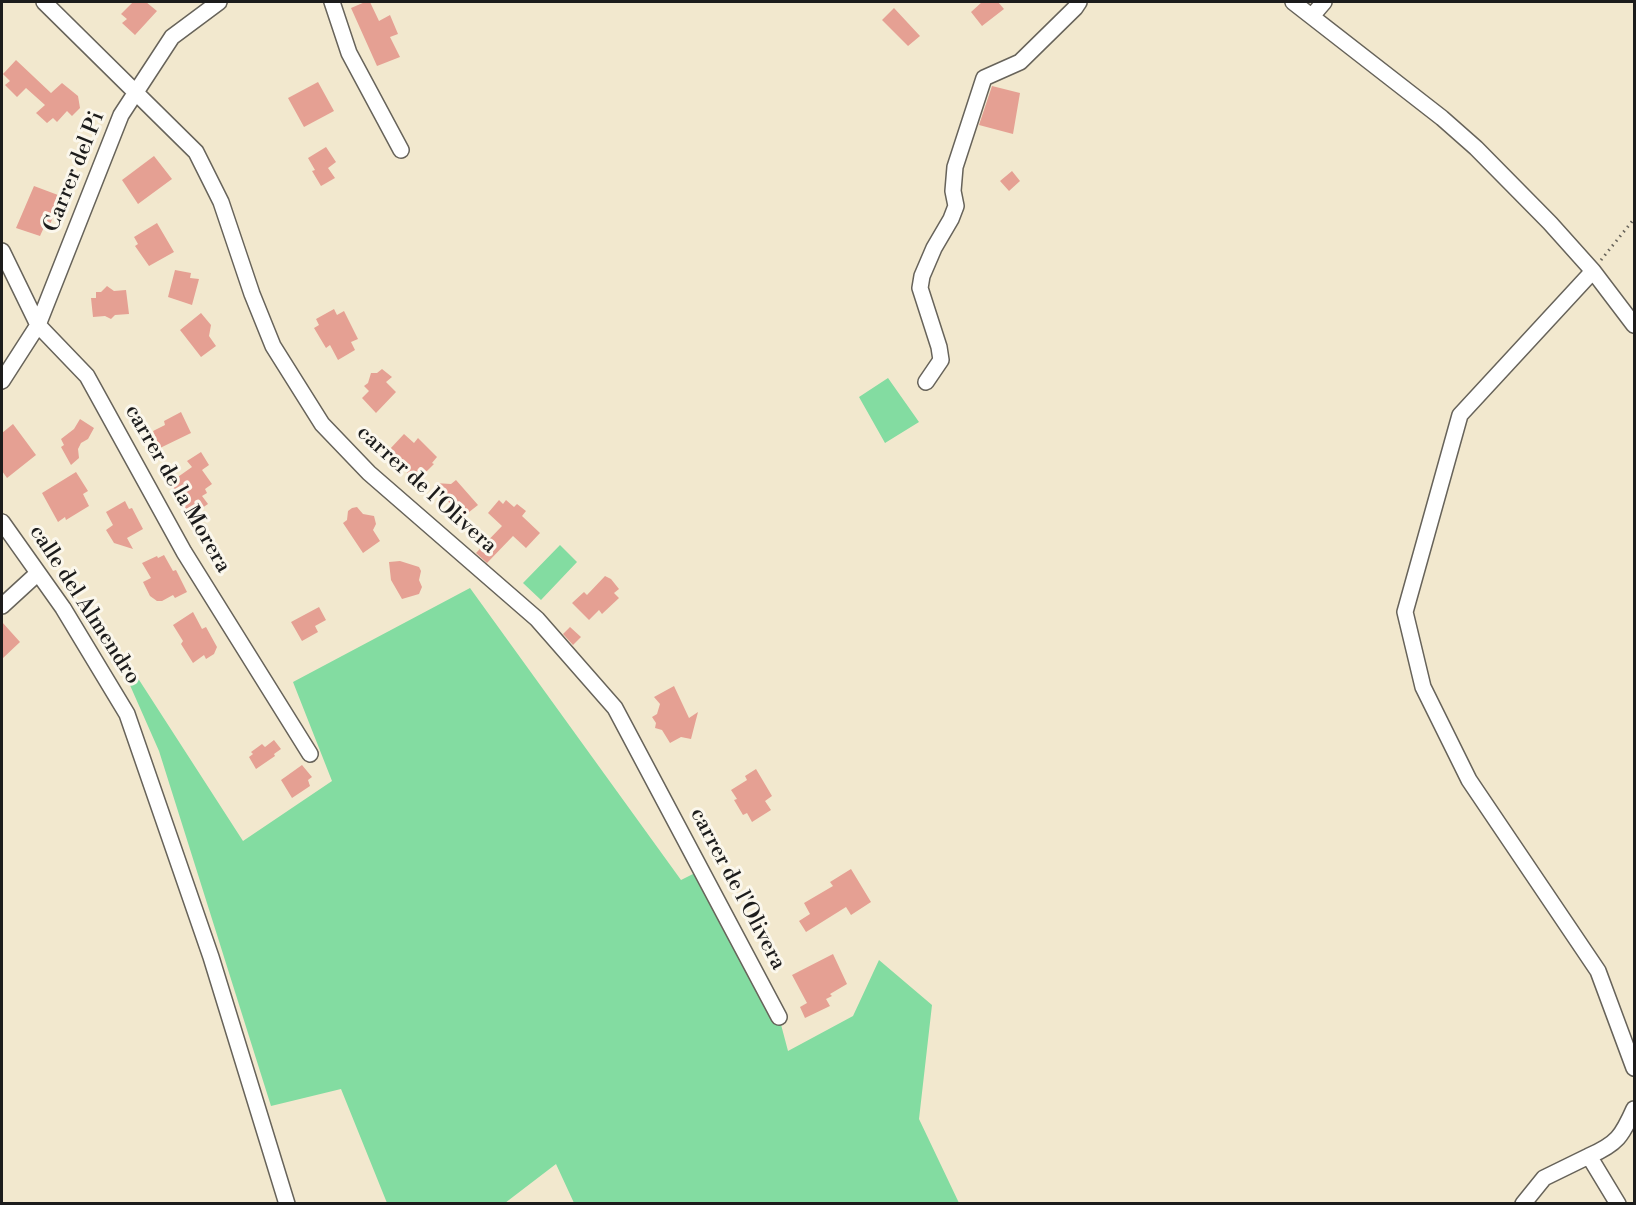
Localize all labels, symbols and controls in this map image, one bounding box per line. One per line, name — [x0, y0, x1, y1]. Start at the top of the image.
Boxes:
street label: Carrer del Pi — [39, 108, 111, 236]
street label: carrer de la Morera — [118, 400, 236, 578]
street label: carrer de l'Olivera — [350, 420, 502, 560]
street label: calle del Almendro — [23, 520, 145, 690]
street label: carrer de l'Olivera — [683, 804, 791, 974]

